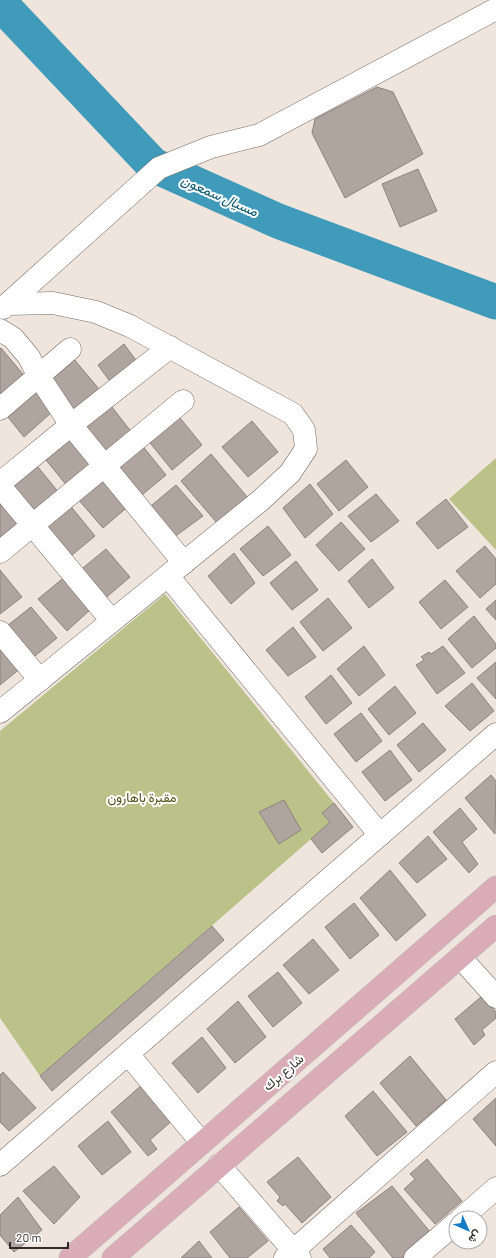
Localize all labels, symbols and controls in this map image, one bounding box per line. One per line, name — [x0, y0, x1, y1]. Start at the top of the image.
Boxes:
water label: مسيال سمعون — [178, 170, 262, 221]
park label: مقبرة باهارون — [107, 789, 177, 806]
street label: شارع برك — [260, 1050, 308, 1095]
north arrow — [448, 1210, 488, 1250]
scale bar — [10, 1224, 68, 1250]
text: ش — [465, 1227, 485, 1247]
text: 20 m — [16, 1230, 42, 1244]

